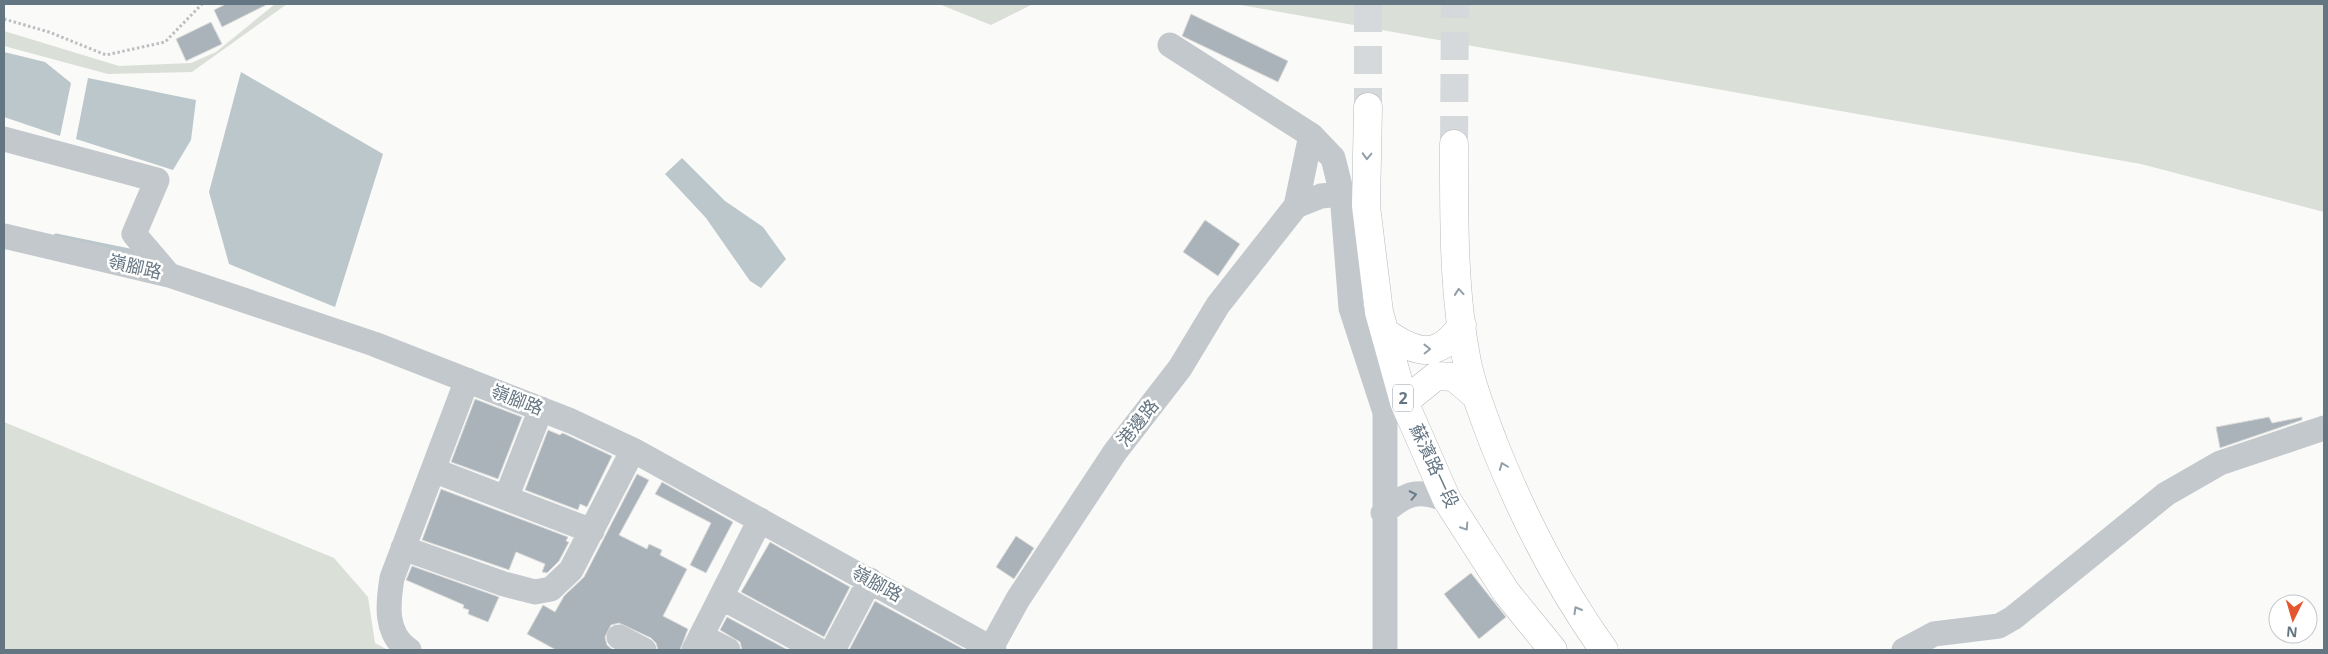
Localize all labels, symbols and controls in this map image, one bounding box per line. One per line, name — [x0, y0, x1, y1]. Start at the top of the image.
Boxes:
one-way arrow — [1362, 152, 1372, 160]
street label: 嶺腳路 — [106, 248, 164, 284]
one-way arrow — [1454, 288, 1465, 296]
one-way arrow — [1424, 344, 1432, 354]
street label: 嶺腳路 — [488, 378, 547, 420]
road number: 2 — [1393, 384, 1413, 412]
street label: 港邊路 — [1111, 394, 1164, 451]
street label: 蘇濱路一段 — [1405, 420, 1465, 511]
one-way arrow — [1499, 462, 1509, 471]
one-way arrow — [1409, 490, 1418, 501]
one-way arrow — [1458, 522, 1468, 531]
street label: 嶺腳路 — [848, 560, 907, 607]
north arrow — [2268, 594, 2318, 644]
one-way arrow — [1573, 607, 1583, 616]
text: N — [2285, 622, 2298, 642]

